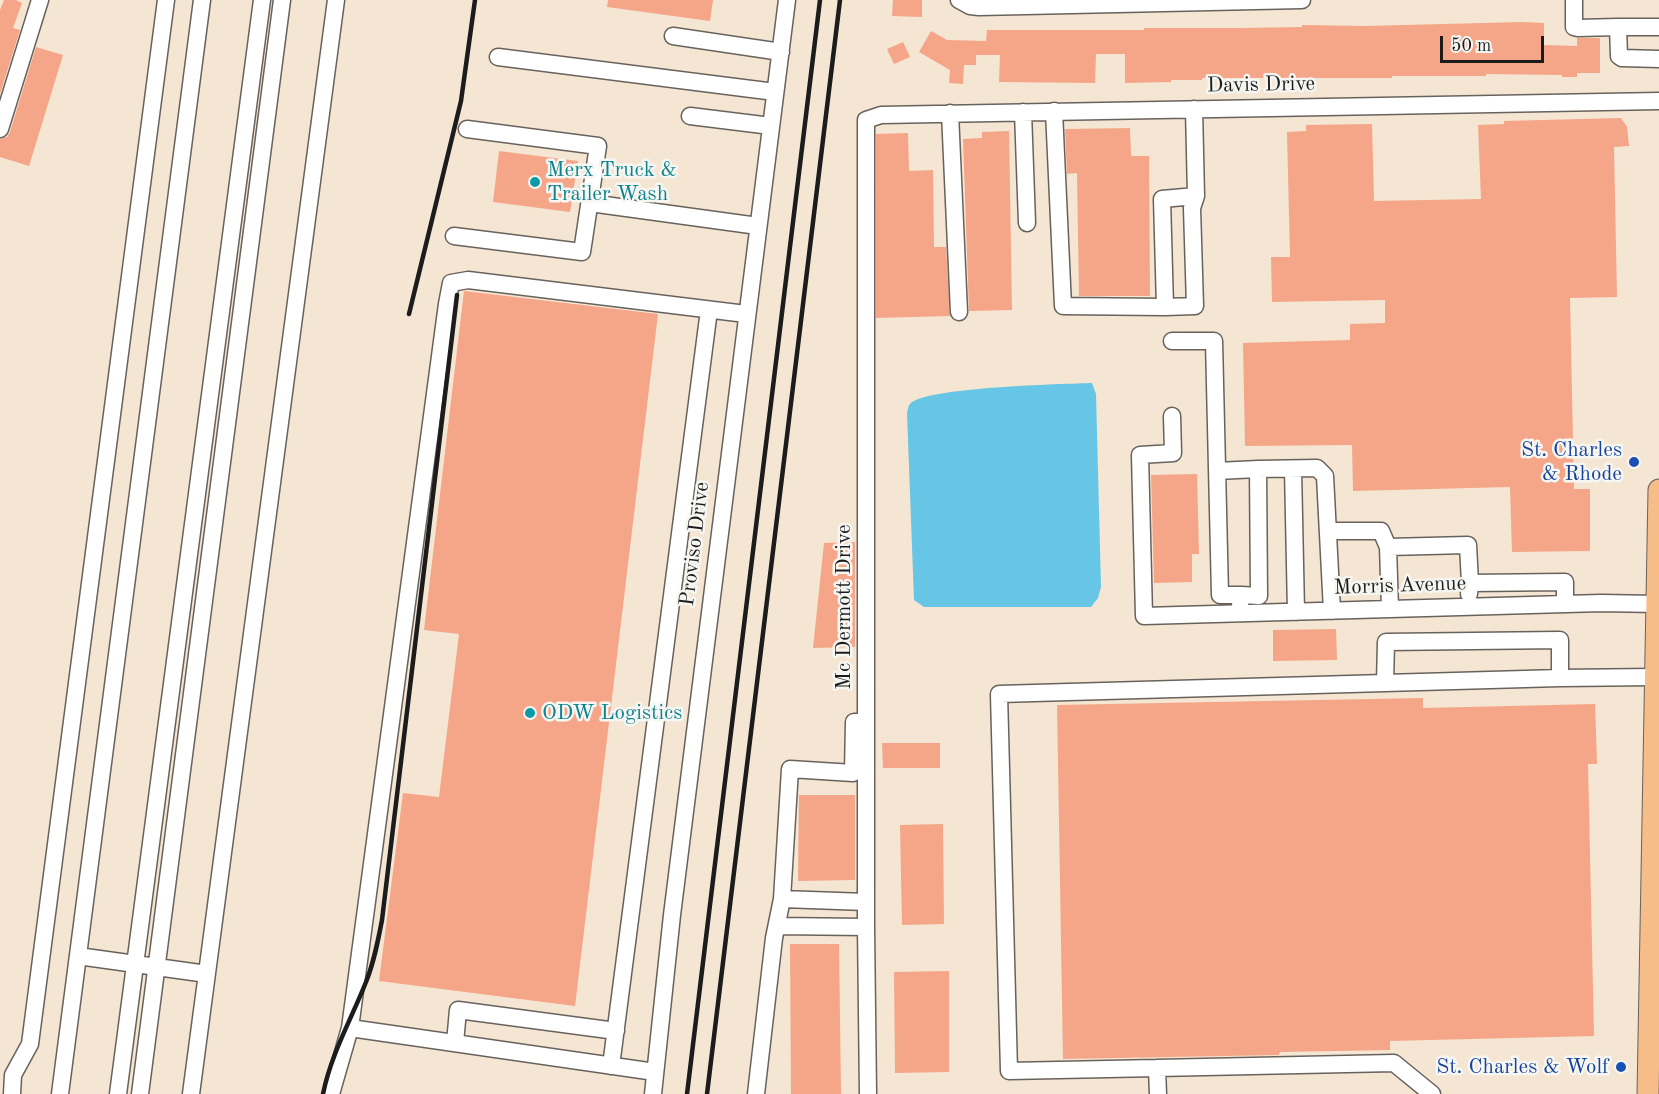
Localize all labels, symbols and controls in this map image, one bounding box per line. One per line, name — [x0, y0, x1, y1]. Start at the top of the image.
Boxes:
scale bar — [1443, 24, 1546, 62]
text: 50 m — [1451, 37, 1491, 55]
street label: Davis Drive — [1207, 71, 1315, 99]
place label: Merx Truck & Trailer Wash — [547, 157, 677, 207]
marker: Merx Truck & Trailer Wash — [528, 175, 542, 189]
place label: St. Charles & Rhode — [1521, 437, 1622, 487]
marker: St. Charles & Rhode — [1627, 455, 1641, 469]
street label: Proviso Drive — [675, 480, 715, 608]
street label: Mc Dermott Drive — [831, 524, 857, 690]
street label: Morris Avenue — [1333, 571, 1467, 601]
place label: ODW Logistics — [542, 700, 682, 726]
marker: ODW Logistics — [523, 706, 537, 720]
place label: St. Charles & Wolf — [1436, 1054, 1609, 1080]
marker: St. Charles & Wolf — [1614, 1060, 1628, 1074]

